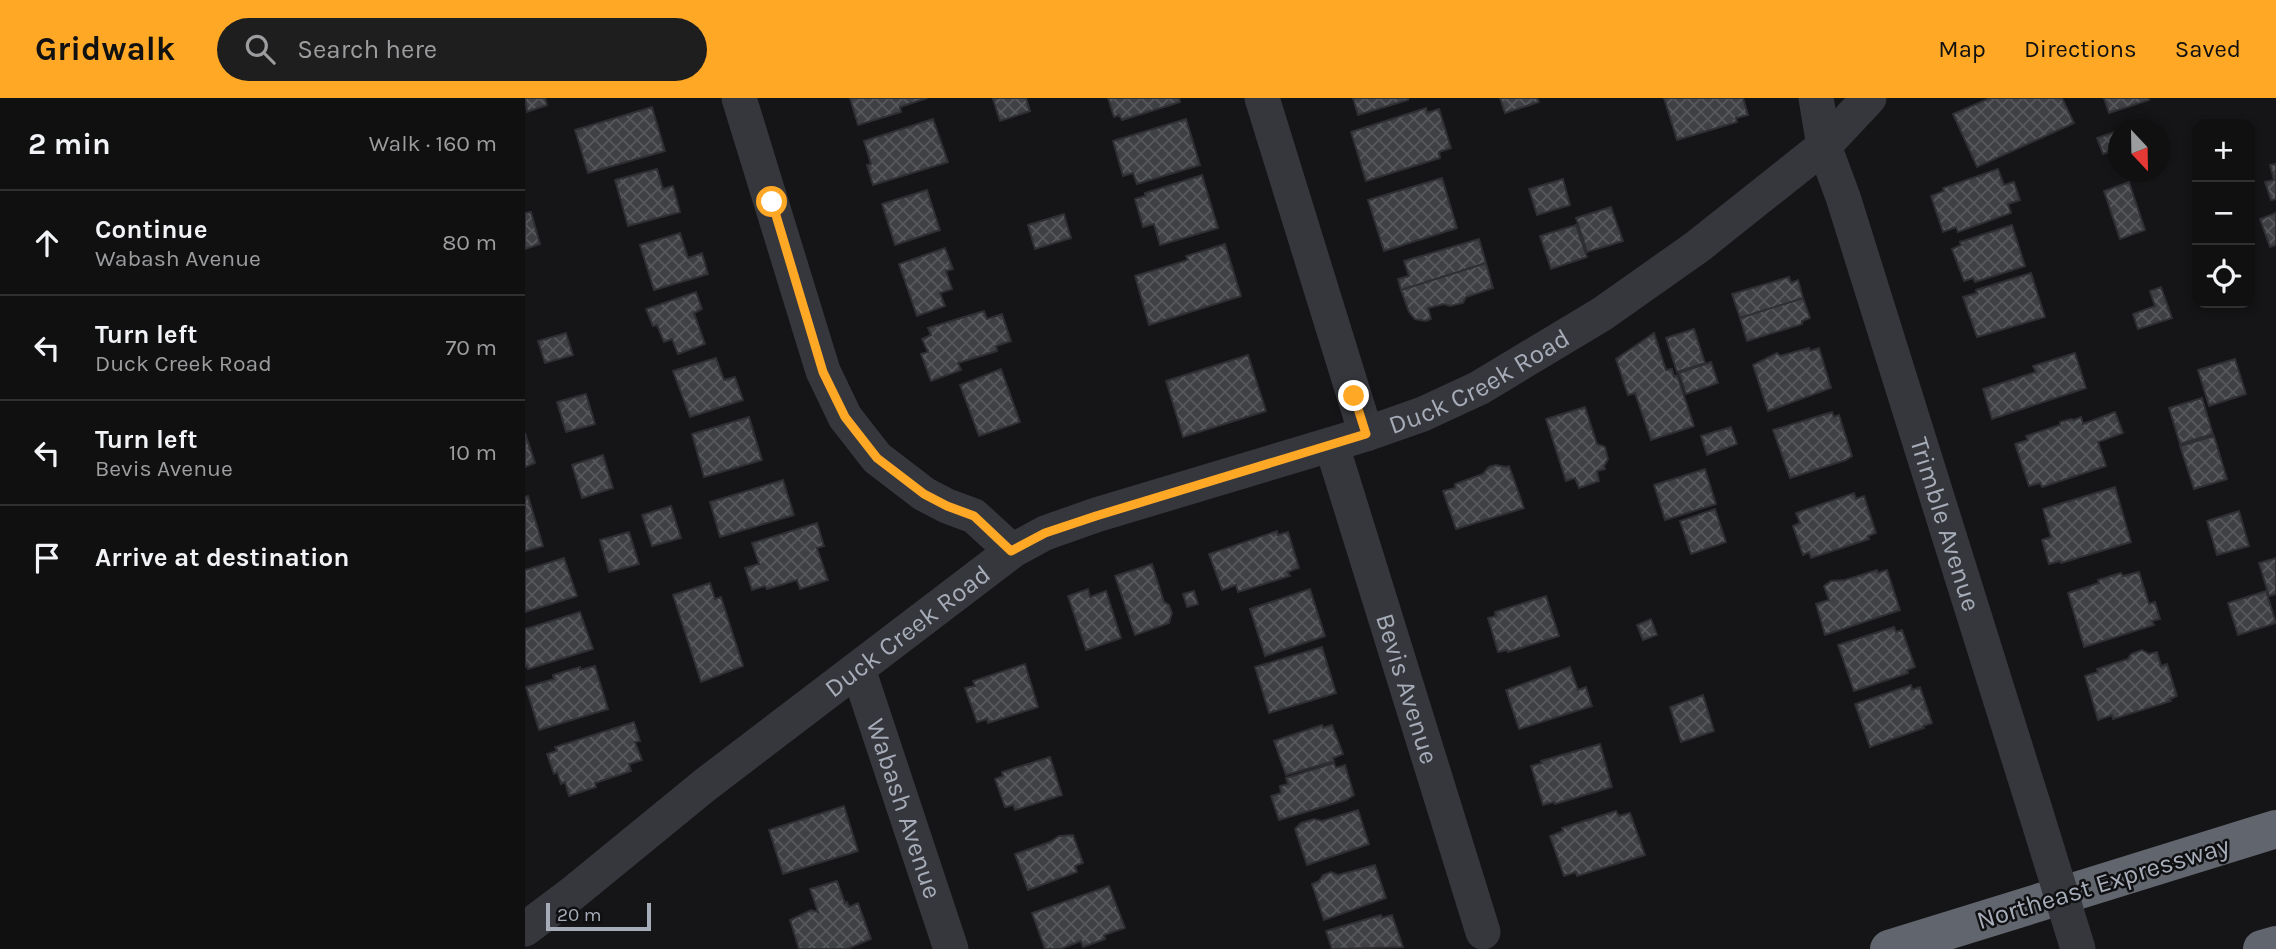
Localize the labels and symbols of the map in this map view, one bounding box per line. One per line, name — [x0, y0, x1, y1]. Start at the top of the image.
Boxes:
north arrow — [2108, 119, 2171, 182]
route start — [756, 186, 787, 217]
street label: Duck Creek Road — [1384, 322, 1575, 440]
route end — [1338, 380, 1369, 411]
street label: Trimble Avenue — [1904, 433, 1987, 615]
street label: Duck Creek Road — [818, 558, 996, 704]
street label: Bevis Avenue — [1369, 610, 1445, 768]
street label: Wabash Avenue — [860, 715, 949, 902]
street label: Northeast Expressway — [1973, 830, 2233, 936]
scale bar — [546, 900, 651, 932]

